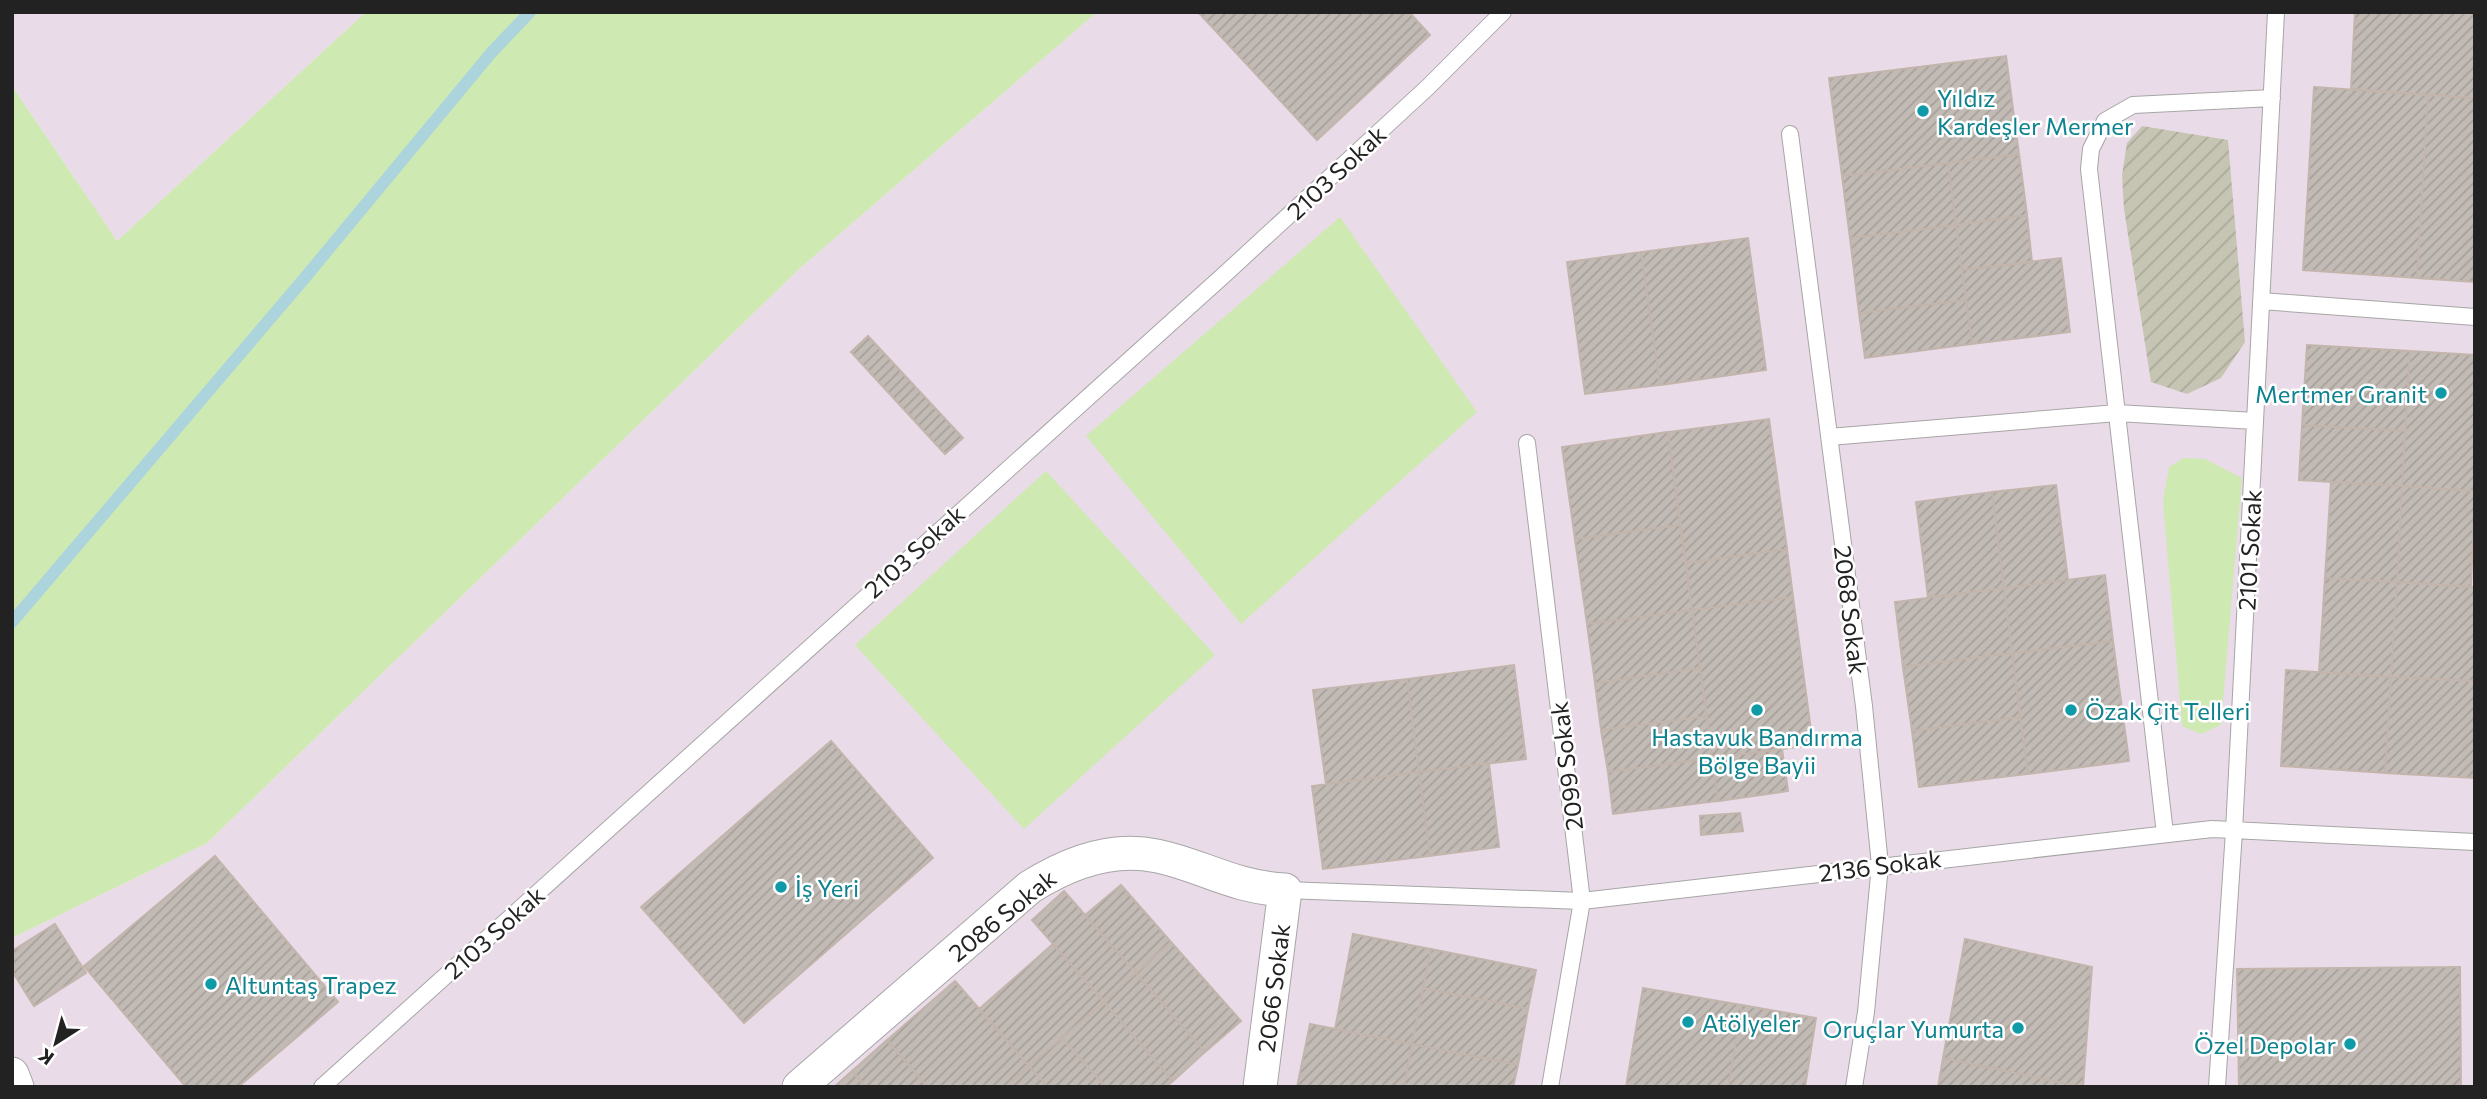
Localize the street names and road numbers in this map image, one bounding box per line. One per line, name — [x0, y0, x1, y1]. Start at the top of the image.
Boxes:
street label: 2103 Sokak — [1281, 119, 1391, 225]
street label: 2101 Sokak — [2231, 489, 2267, 611]
street label: 2103 Sokak — [858, 499, 970, 603]
street label: 2068 Sokak — [1829, 544, 1873, 676]
street label: 2099 Sokak — [1544, 700, 1588, 832]
street label: 2136 Sokak — [1817, 843, 1943, 887]
street label: 2086 Sokak — [943, 863, 1061, 967]
street label: 2103 Sokak — [438, 880, 550, 984]
street label: 2066 Sokak — [1251, 922, 1295, 1054]

